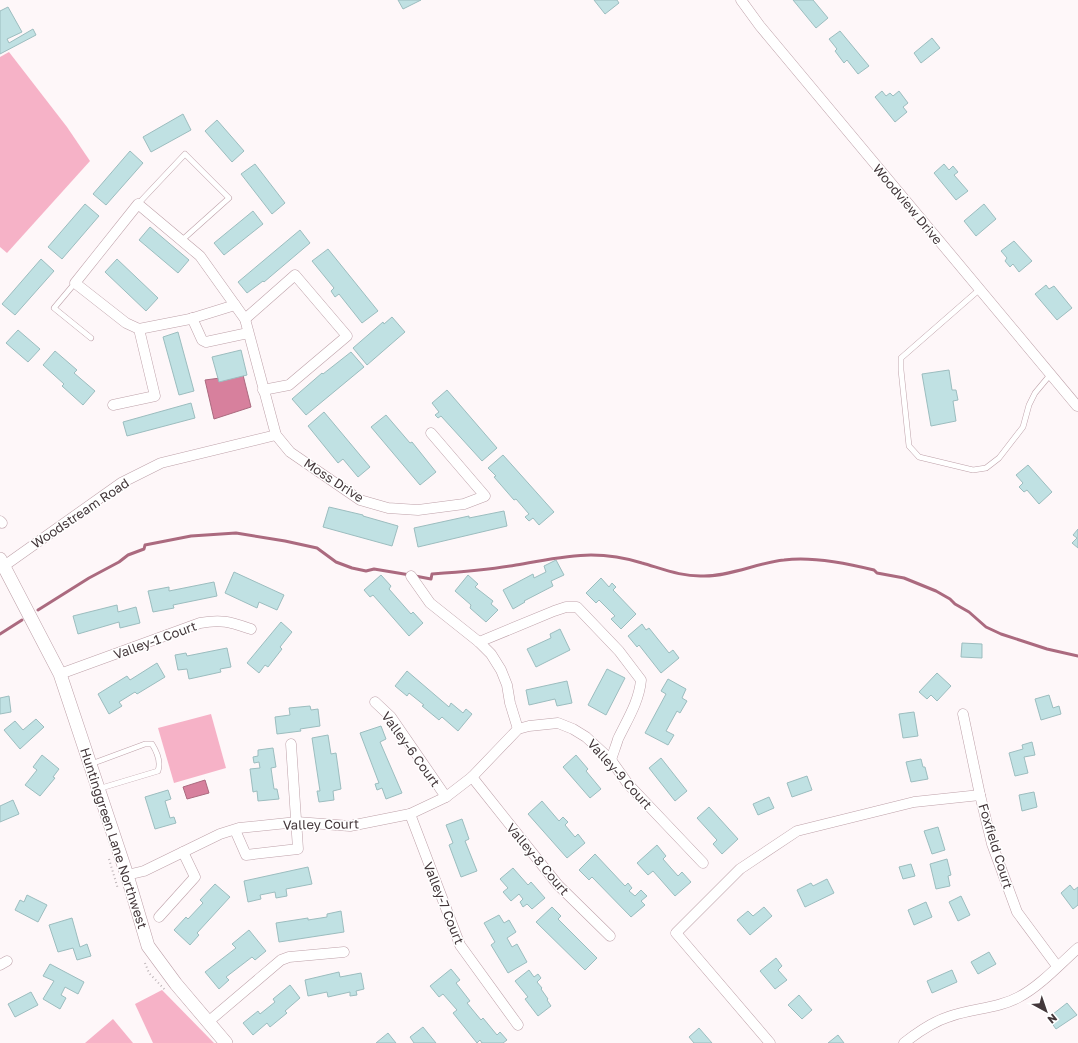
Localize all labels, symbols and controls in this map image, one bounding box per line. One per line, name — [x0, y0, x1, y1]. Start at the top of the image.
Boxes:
street label: Woodview Drive — [870, 161, 946, 247]
street label: Moss Drive — [301, 455, 367, 505]
street label: Woodstream Road — [28, 474, 132, 552]
street label: Valley-1 Court — [111, 618, 199, 662]
street label: Valley-6 Court — [378, 708, 444, 790]
street label: Valley-9 Court — [584, 736, 656, 812]
street label: Huntinggreen Lane Northwest — [77, 745, 151, 931]
street label: Foxfield Court — [975, 801, 1017, 891]
street label: Valley Court — [283, 815, 359, 833]
street label: Valley-8 Court — [503, 820, 573, 898]
street label: Valley-7 Court — [420, 860, 468, 946]
north arrow — [1026, 991, 1066, 1031]
text: N — [1045, 1011, 1060, 1027]

